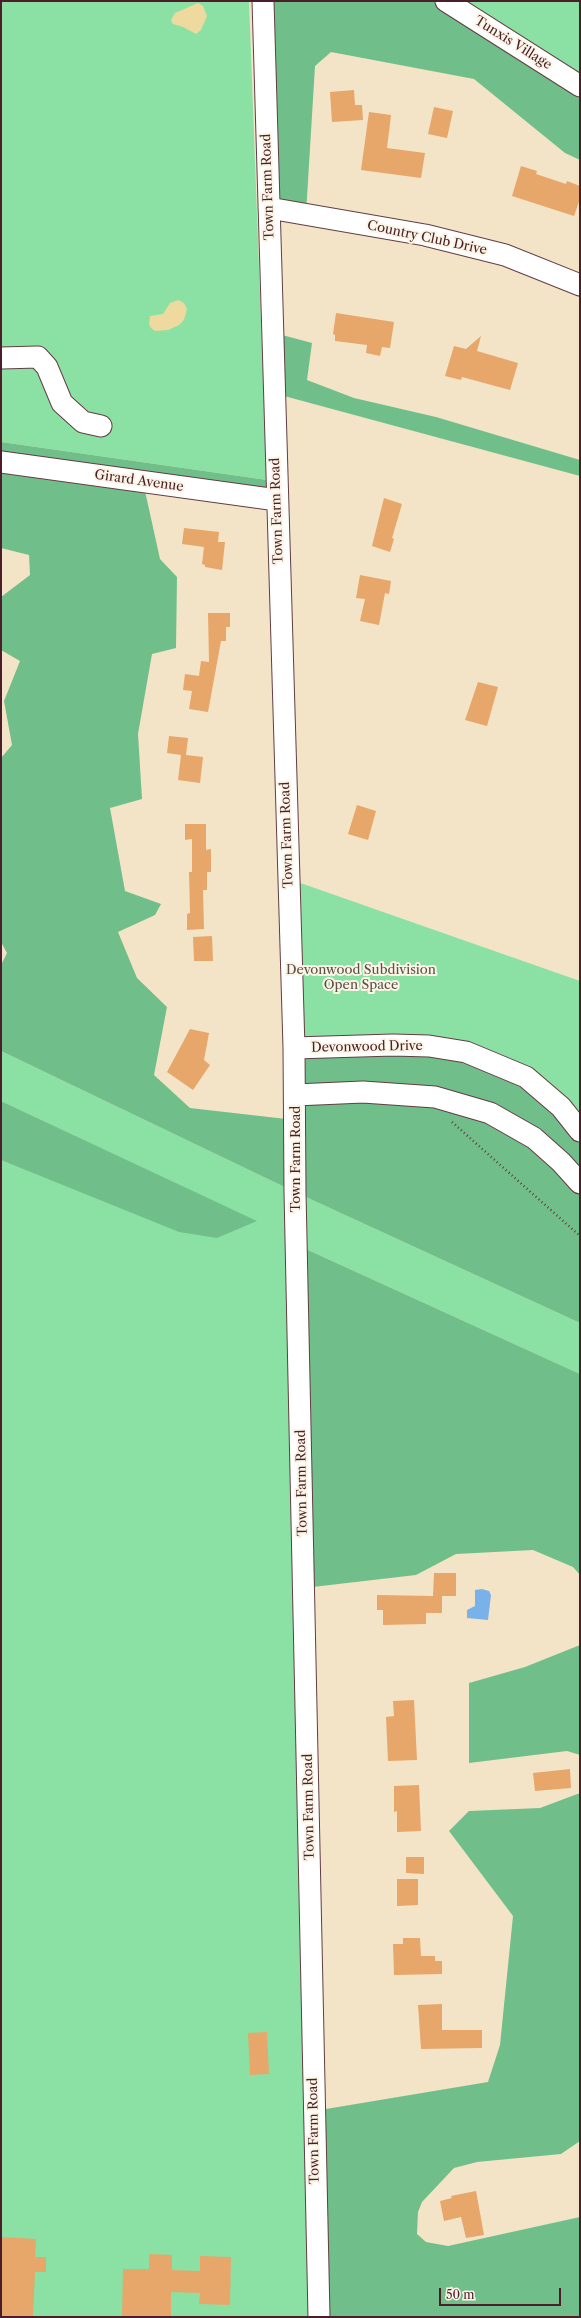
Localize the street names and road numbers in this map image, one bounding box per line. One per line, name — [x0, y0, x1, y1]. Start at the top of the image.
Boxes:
street label: Tunxis Village — [472, 13, 554, 73]
street label: Town Farm Road — [258, 134, 278, 240]
street label: Country Club Drive — [366, 218, 488, 258]
street label: Town Farm Road — [267, 458, 287, 564]
street label: Girard Avenue — [94, 467, 184, 495]
street label: Town Farm Road — [277, 782, 297, 888]
street label: Devonwood Drive — [311, 1038, 423, 1056]
street label: Town Farm Road — [288, 1106, 304, 1212]
street label: Town Farm Road — [293, 1430, 311, 1536]
street label: Town Farm Road — [300, 1754, 318, 1860]
street label: Town Farm Road — [305, 2078, 323, 2184]

